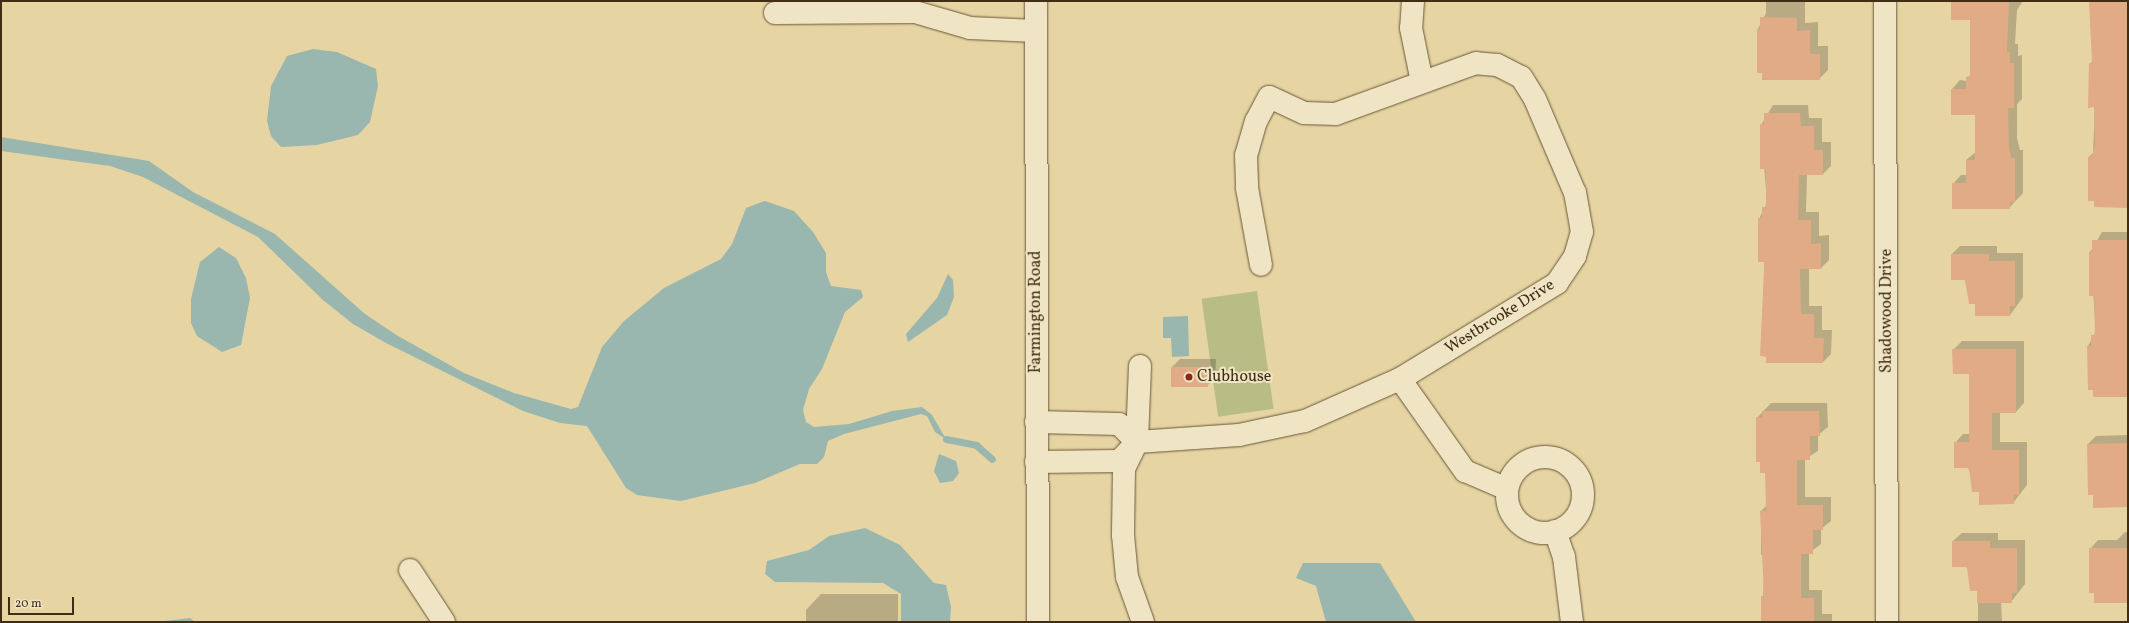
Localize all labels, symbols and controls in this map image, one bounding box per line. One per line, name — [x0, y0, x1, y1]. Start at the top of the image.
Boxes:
street label: Shadowood Drive — [1877, 249, 1897, 373]
street label: Farmington Road — [1026, 251, 1046, 373]
street label: Westbrooke Drive — [1442, 276, 1558, 358]
place label: Clubhouse — [1197, 367, 1271, 387]
marker: Clubhouse — [1184, 372, 1194, 382]
scale bar — [10, 589, 76, 615]
text: 20 m — [15, 596, 42, 612]

